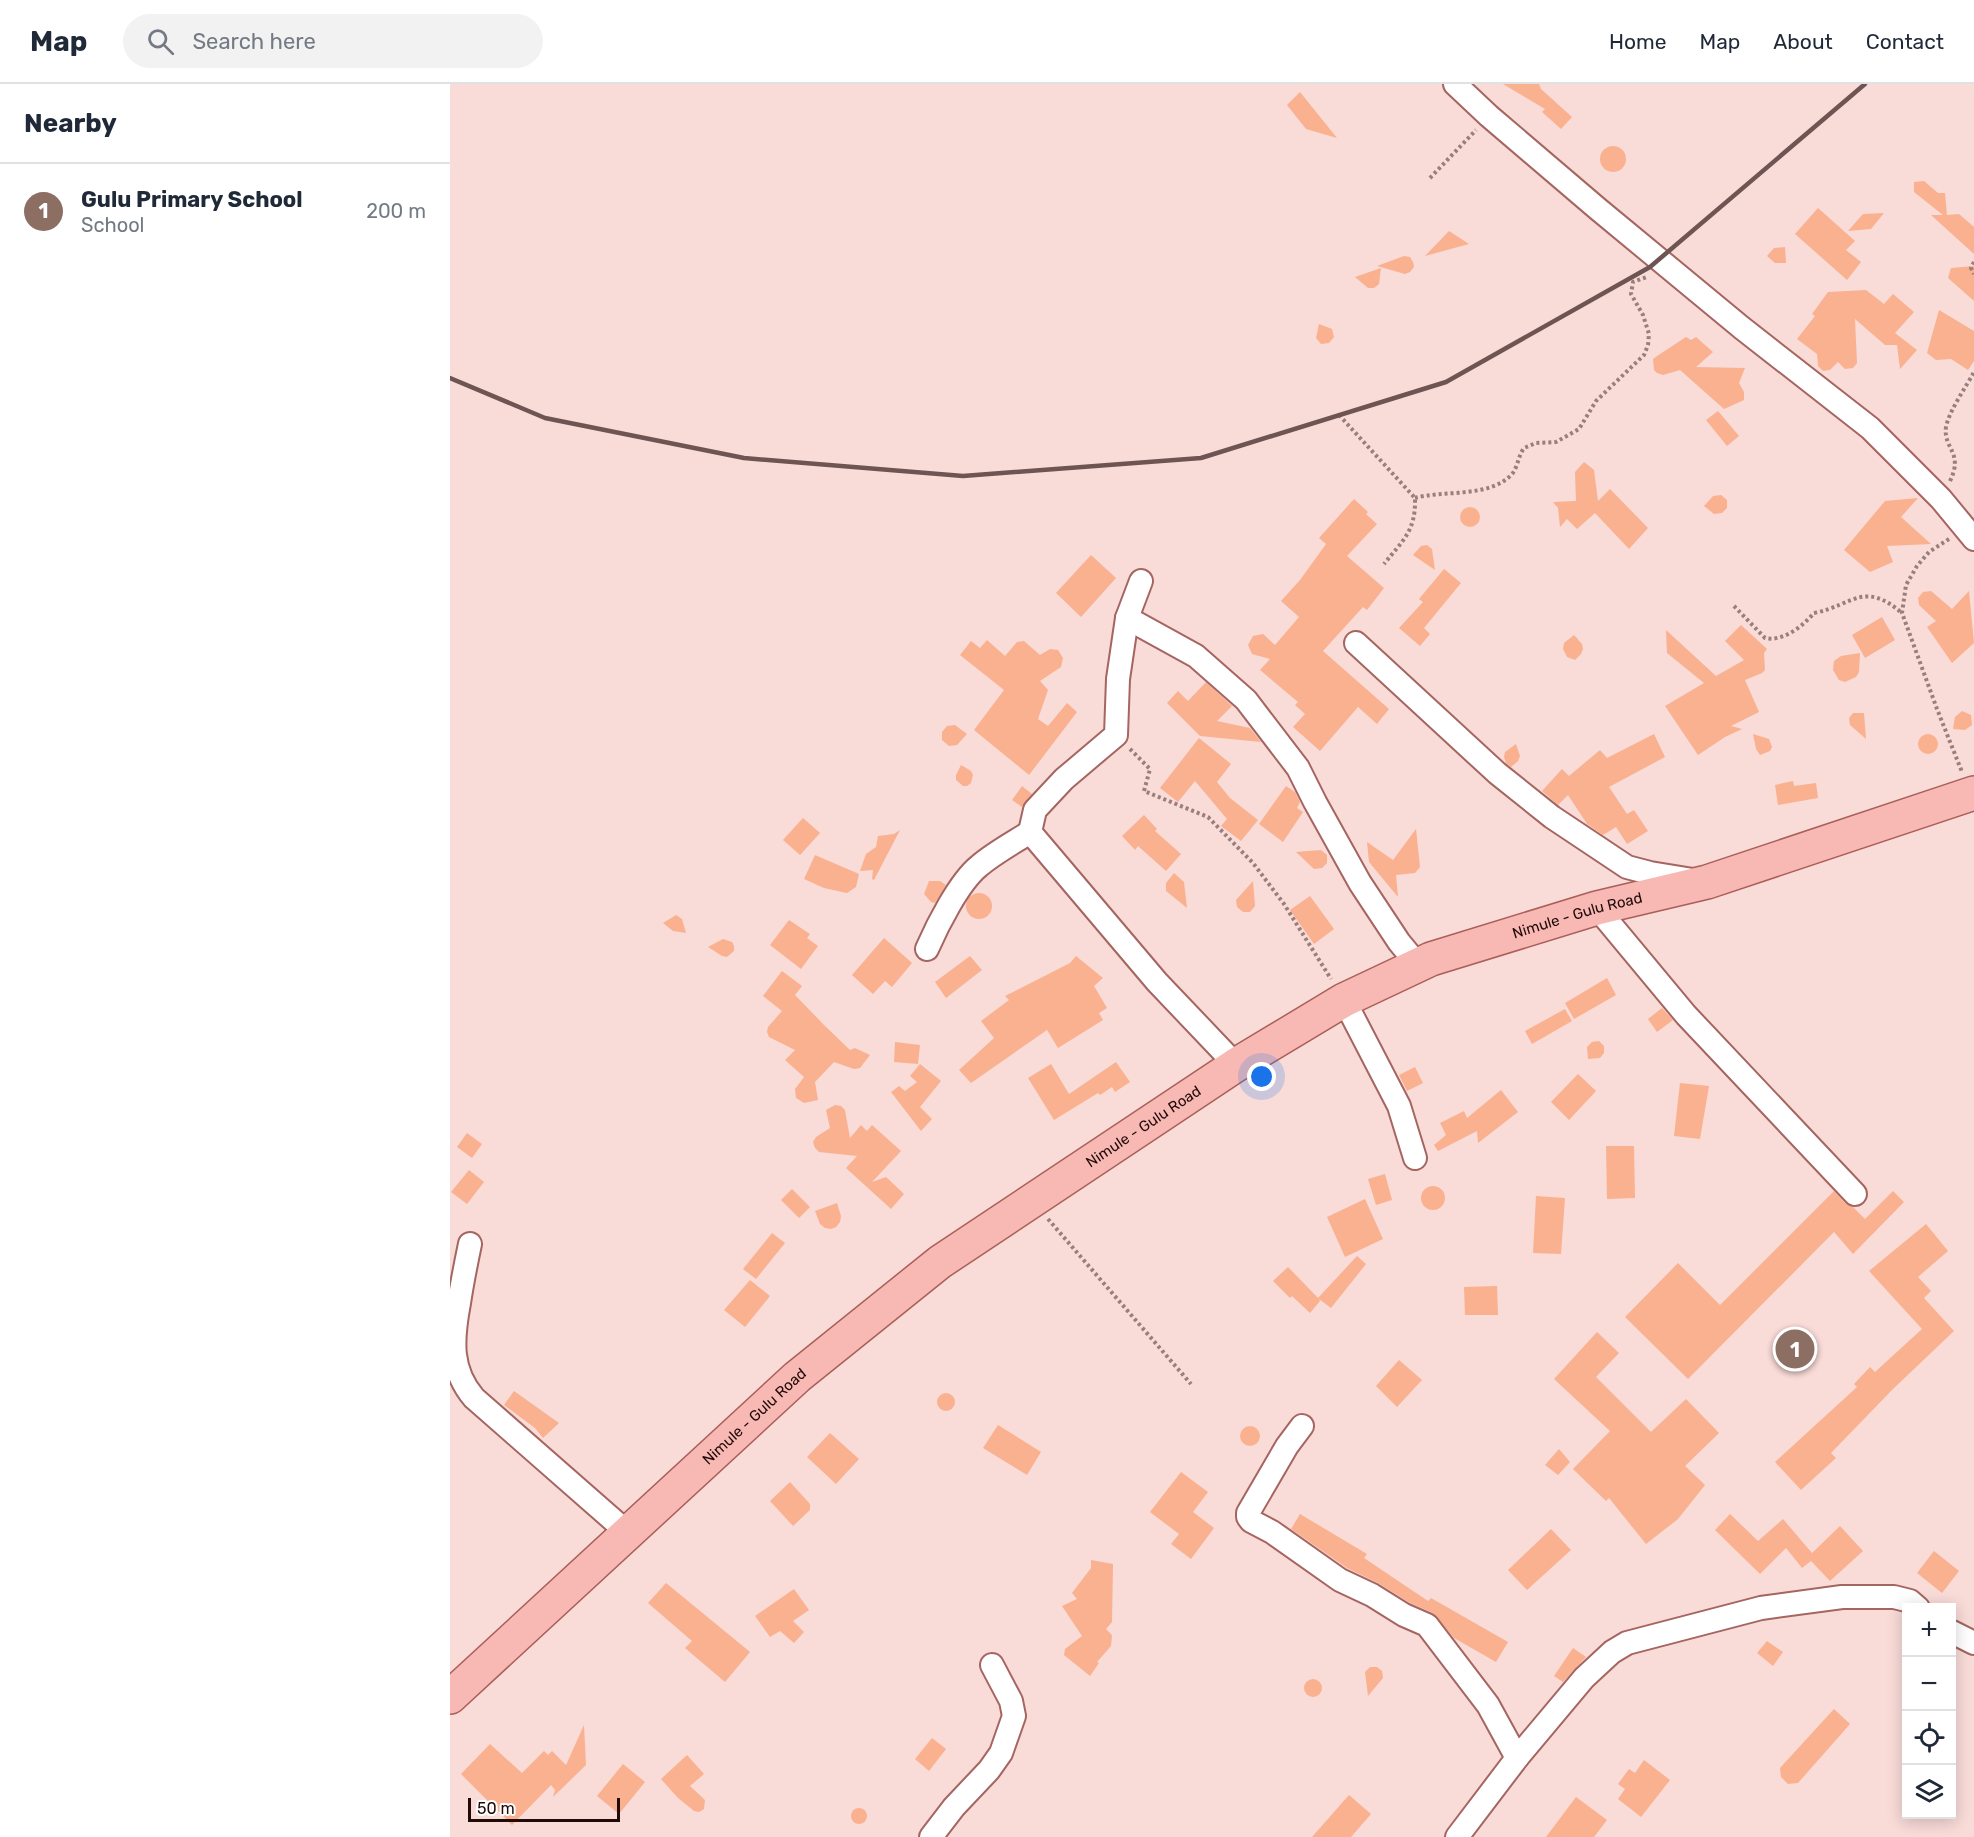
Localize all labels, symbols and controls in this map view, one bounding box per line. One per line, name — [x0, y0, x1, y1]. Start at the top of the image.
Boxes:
search box — [123, 14, 543, 68]
text: Map — [30, 25, 87, 58]
icon: search — [144, 25, 177, 58]
text: Search here — [192, 28, 316, 55]
text: Home — [1609, 29, 1666, 54]
text: Map — [1699, 29, 1740, 54]
text: About — [1773, 29, 1833, 54]
text: Contact — [1866, 29, 1944, 54]
text: Nearby — [24, 108, 117, 139]
text: Gulu Primary School — [81, 186, 303, 213]
text: 1 — [39, 199, 48, 223]
text: 200 m — [366, 199, 426, 223]
text: School — [81, 213, 144, 237]
street label: Nimule - Gulu Road — [1510, 889, 1644, 942]
your location — [1247, 1062, 1276, 1091]
street label: Nimule - Gulu Road — [1083, 1082, 1204, 1171]
pin: 1 — [1776, 1326, 1814, 1372]
street label: Nimule - Gulu Road — [699, 1364, 810, 1468]
map controls — [1902, 1603, 1956, 1819]
button: + — [1902, 1603, 1956, 1657]
button: − — [1902, 1657, 1956, 1711]
button: locate — [1902, 1711, 1956, 1765]
button: layers — [1902, 1765, 1956, 1819]
scale bar — [468, 1795, 620, 1822]
text: 50 m — [477, 1799, 515, 1818]

